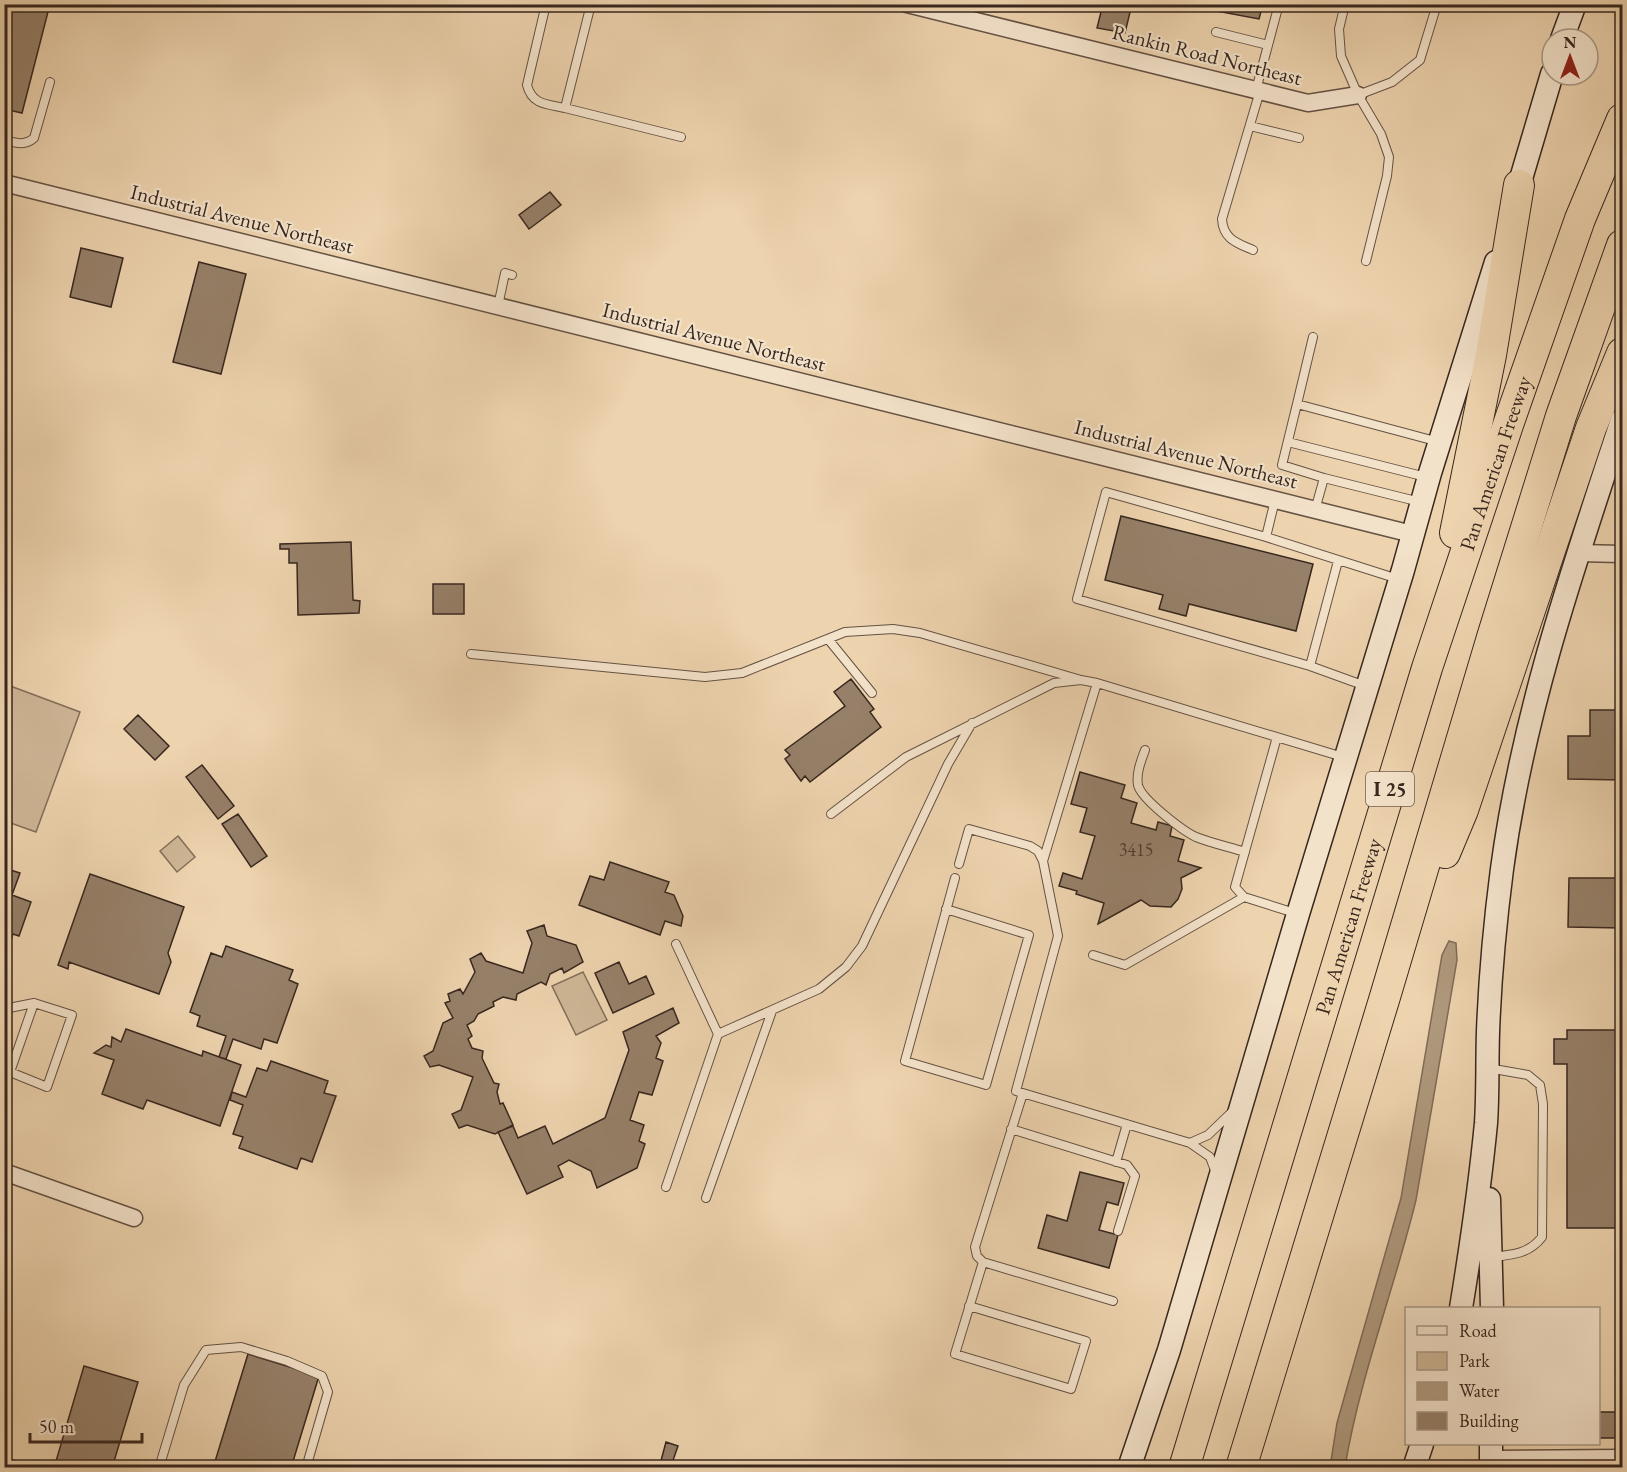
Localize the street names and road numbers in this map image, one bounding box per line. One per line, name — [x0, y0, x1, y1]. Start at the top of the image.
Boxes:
street label: Rankin Road Northeast — [1110, 18, 1305, 91]
street label: Industrial Avenue Northeast — [128, 178, 357, 259]
street label: Industrial Avenue Northeast — [600, 296, 829, 377]
street label: Pan American Freeway — [1453, 371, 1537, 554]
street label: Industrial Avenue Northeast — [1072, 413, 1301, 494]
road number: I 25 — [1366, 772, 1414, 806]
street label: Pan American Freeway — [1309, 834, 1388, 1018]

